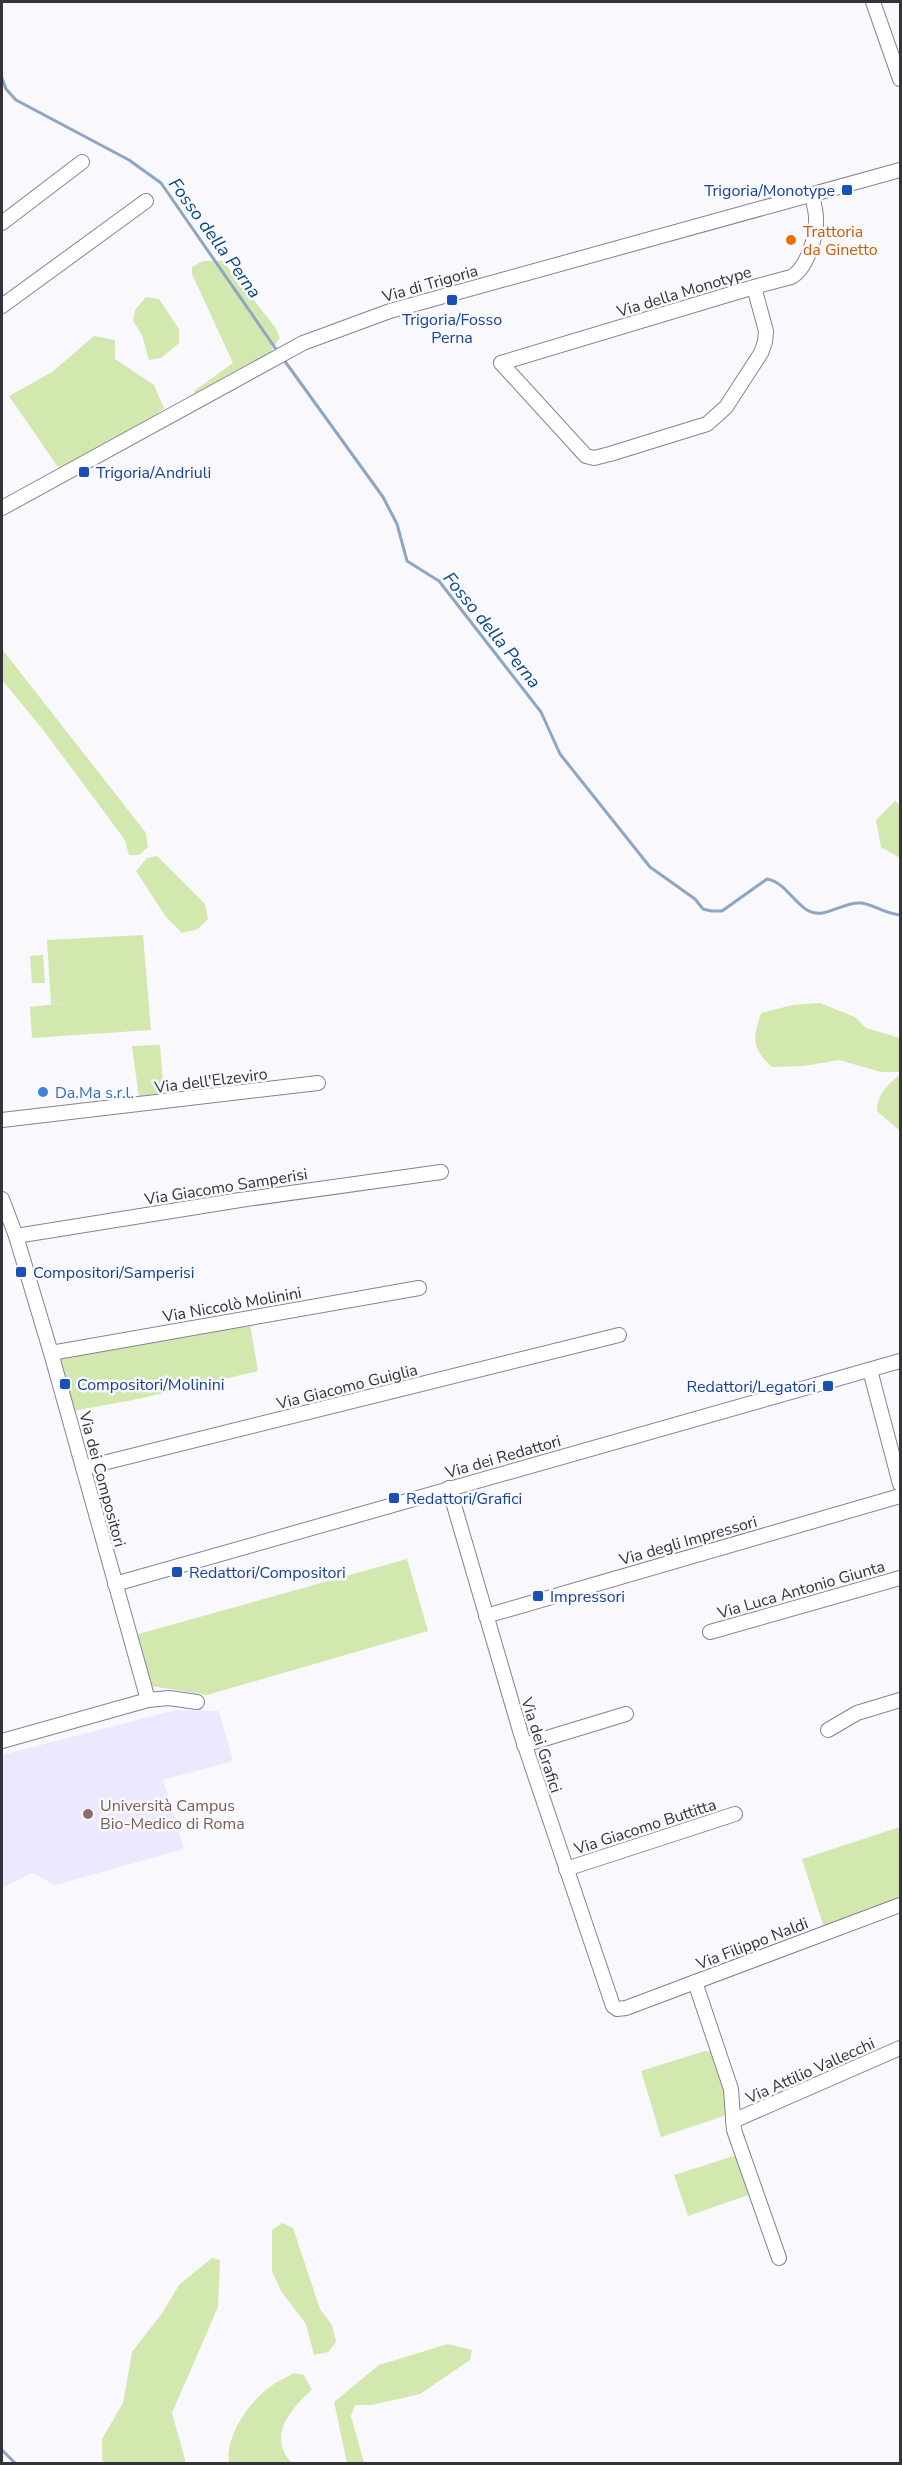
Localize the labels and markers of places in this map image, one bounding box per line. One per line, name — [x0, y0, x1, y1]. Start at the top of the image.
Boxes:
place label: Trigoria/Monotype — [704, 180, 835, 202]
marker: Trigoria/Monotype — [840, 183, 854, 197]
place label: Trattoria da Ginetto — [803, 221, 878, 261]
marker: Trattoria da Ginetto — [784, 233, 798, 247]
marker: Trigoria/Fosso Perna — [445, 293, 459, 307]
place label: Trigoria/Fosso Perna — [402, 309, 502, 349]
place label: Trigoria/Andriuli — [96, 462, 211, 484]
marker: Trigoria/Andriuli — [77, 465, 91, 479]
place label: Da.Ma s.r.l. — [55, 1082, 134, 1104]
marker: Da.Ma s.r.l. — [36, 1085, 50, 1099]
place label: Compositori/Samperisi — [33, 1262, 195, 1284]
marker: Compositori/Samperisi — [14, 1265, 28, 1279]
place label: Compositori/Molinini — [77, 1374, 224, 1396]
place label: Redattori/Legatori — [687, 1376, 816, 1398]
marker: Compositori/Molinini — [58, 1377, 72, 1391]
marker: Redattori/Legatori — [821, 1379, 835, 1393]
place label: Redattori/Grafici — [406, 1488, 522, 1510]
marker: Redattori/Grafici — [387, 1491, 401, 1505]
place label: Redattori/Compositori — [189, 1562, 346, 1584]
marker: Redattori/Compositori — [170, 1565, 184, 1579]
place label: Impressori — [550, 1586, 625, 1608]
marker: Impressori — [531, 1589, 545, 1603]
place label: Università Campus Bio-Medico di Roma — [100, 1795, 245, 1835]
marker: Università Campus Bio-Medico di Roma — [81, 1807, 95, 1821]

